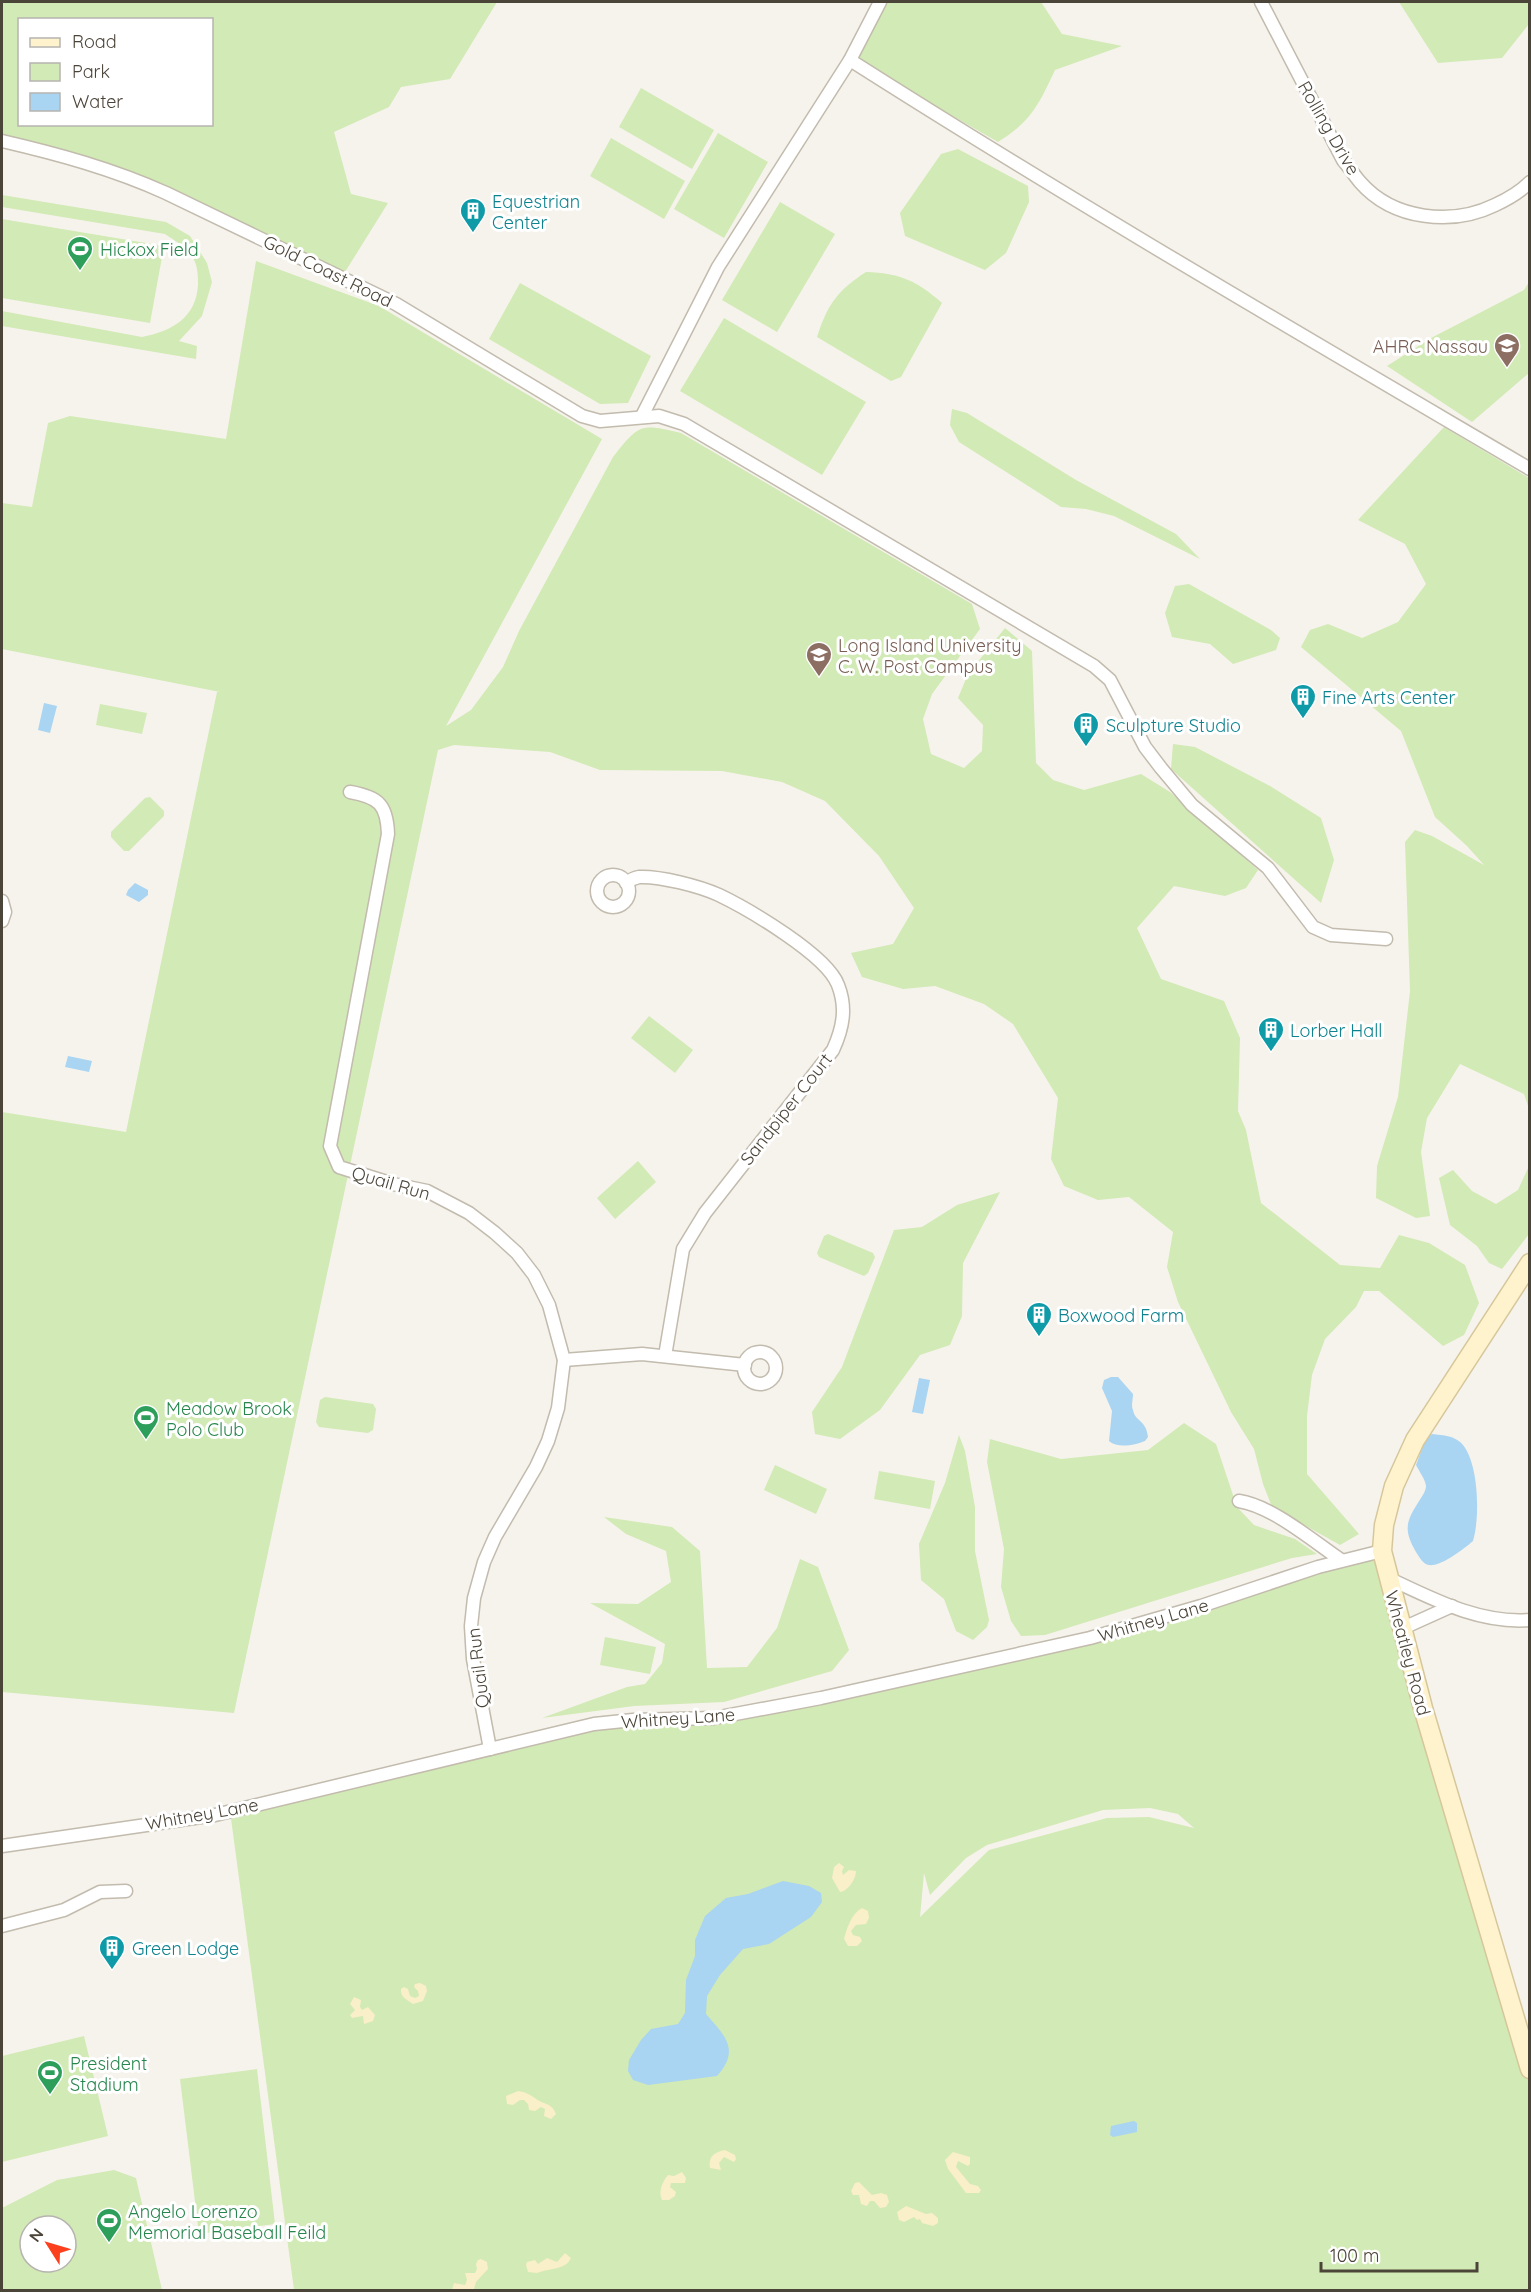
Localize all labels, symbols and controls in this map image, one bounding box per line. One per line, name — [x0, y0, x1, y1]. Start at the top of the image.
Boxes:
legend — [18, 18, 213, 126]
text: Road — [72, 30, 117, 53]
text: Park — [72, 60, 110, 83]
street label: Rolling Drive — [1293, 77, 1365, 179]
text: Water — [72, 90, 123, 113]
place label: Equestrian Center — [492, 190, 580, 234]
building icon: Equestrian Center — [458, 196, 488, 234]
street label: Gold Coast Road — [260, 230, 396, 312]
sports icon: Hickox Field — [65, 234, 95, 272]
place label: Hickox Field — [100, 238, 199, 261]
school or university icon: AHRC Nassau — [1492, 331, 1522, 369]
place label: AHRC Nassau — [1373, 335, 1488, 358]
place label: Long Island University C. W. Post Campus — [838, 634, 1021, 678]
school or university icon: Long Island University C. W. Post Campus — [804, 640, 834, 678]
building icon: Fine Arts Center — [1288, 682, 1318, 720]
place label: Fine Arts Center — [1322, 686, 1455, 709]
building icon: Sculpture Studio — [1071, 710, 1101, 748]
place label: Sculpture Studio — [1106, 714, 1241, 737]
building icon: Lorber Hall — [1256, 1015, 1286, 1053]
place label: Lorber Hall — [1290, 1019, 1382, 1042]
street label: Sandpiper Court — [735, 1048, 837, 1170]
street label: Quail Run — [349, 1161, 433, 1205]
building icon: Boxwood Farm — [1024, 1300, 1054, 1338]
place label: Boxwood Farm — [1058, 1304, 1184, 1327]
place label: Meadow Brook Polo Club — [166, 1397, 292, 1441]
sports icon: Meadow Brook Polo Club — [131, 1403, 161, 1441]
street label: Wheatley Road — [1380, 1588, 1436, 1718]
street label: Whitney Lane — [1095, 1593, 1211, 1647]
street label: Quail Run — [462, 1627, 494, 1709]
street label: Whitney Lane — [620, 1703, 736, 1733]
street label: Whitney Lane — [144, 1793, 260, 1835]
building icon: Green Lodge — [97, 1933, 127, 1971]
place label: Green Lodge — [132, 1937, 239, 1960]
place label: President Stadium — [70, 2052, 147, 2096]
sports icon: President Stadium — [35, 2058, 65, 2096]
place label: Angelo Lorenzo Memorial Baseball Feild — [128, 2200, 326, 2244]
sports icon: Angelo Lorenzo Memorial Baseball Feild — [94, 2206, 124, 2244]
north arrow — [18, 2214, 78, 2274]
text: N — [24, 2224, 48, 2246]
scale bar — [1321, 2235, 1477, 2273]
text: 100 m — [1330, 2244, 1379, 2267]

